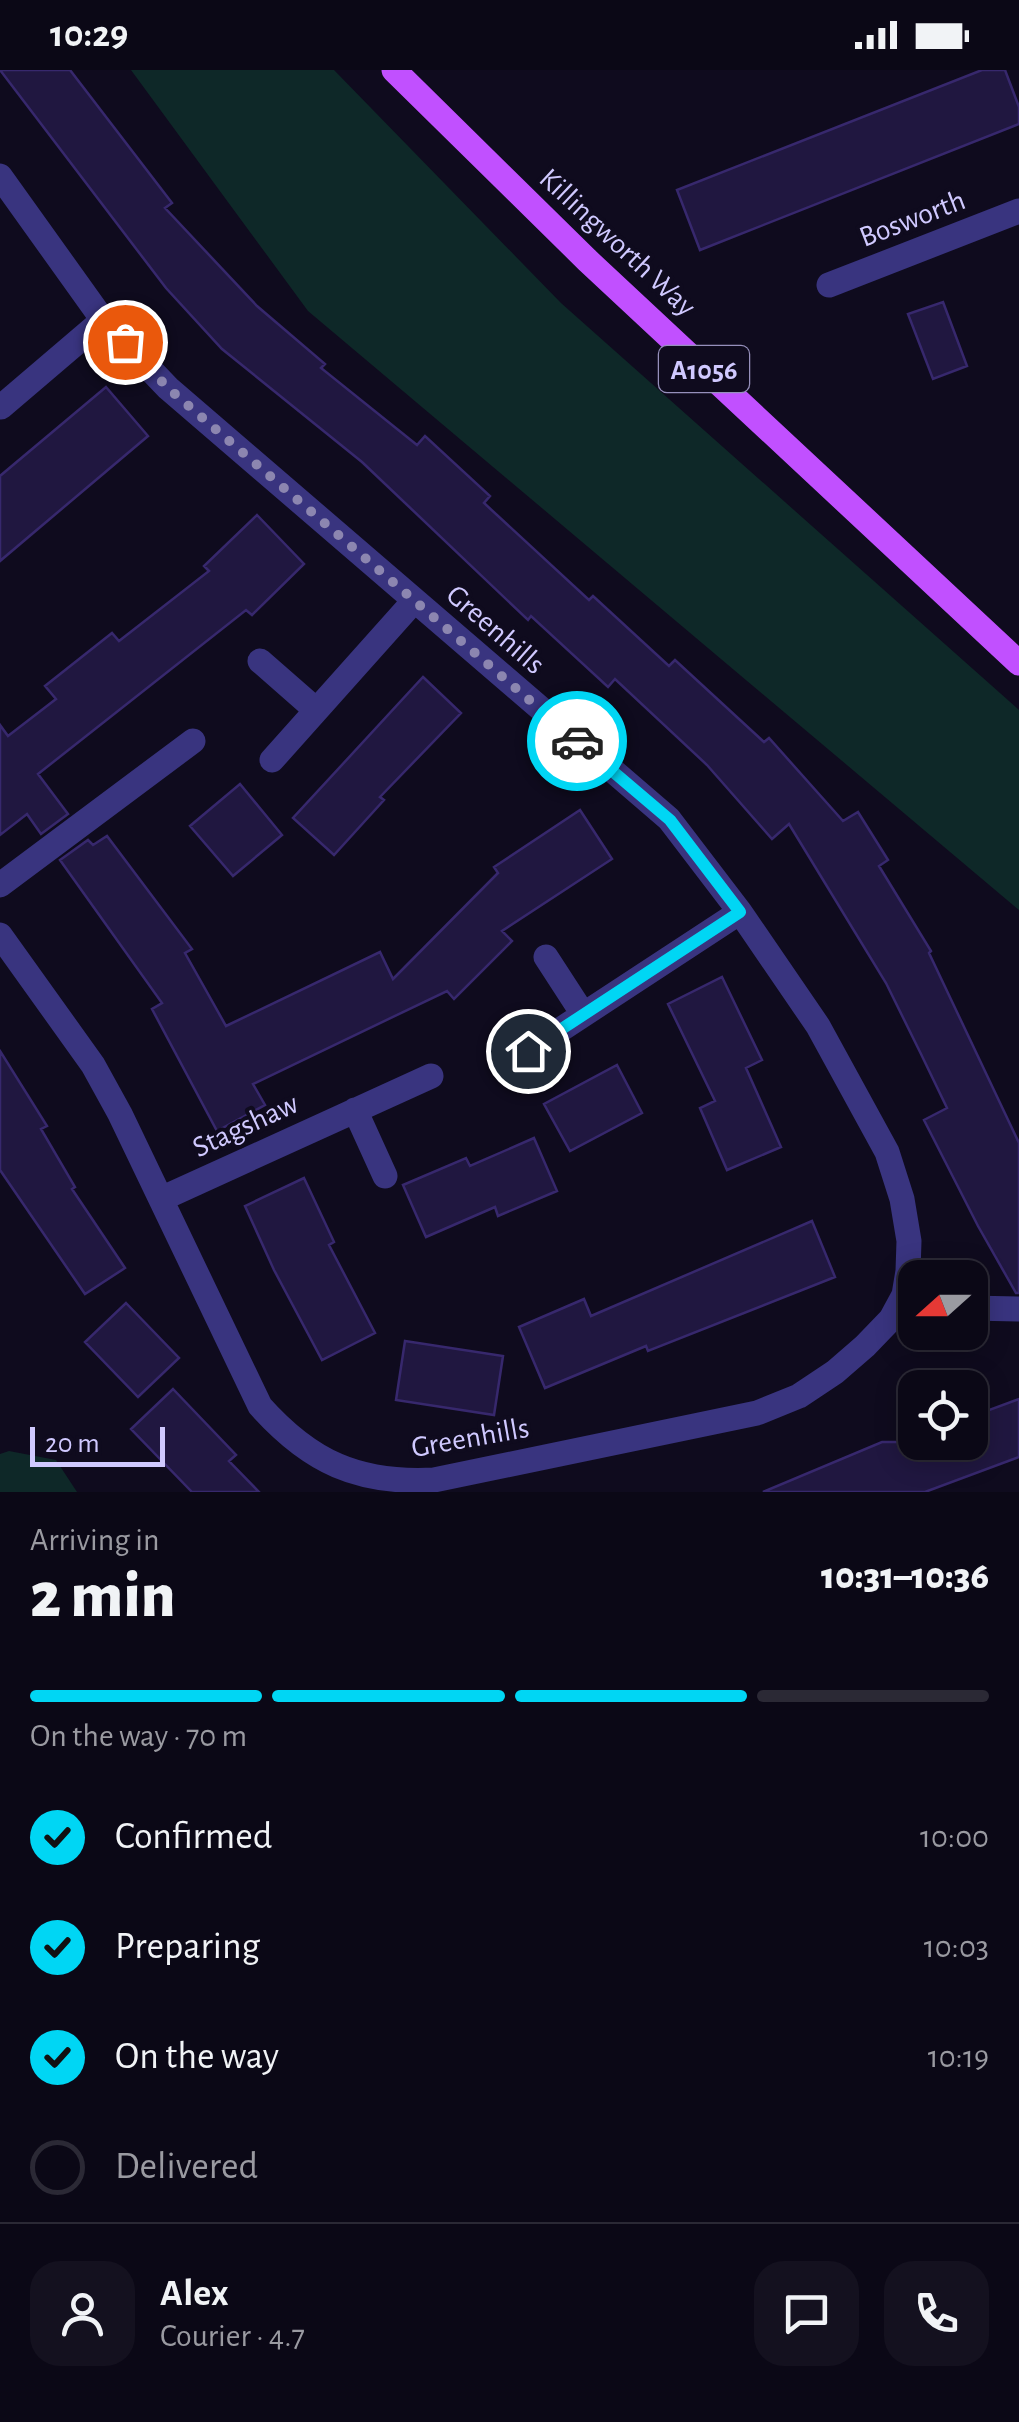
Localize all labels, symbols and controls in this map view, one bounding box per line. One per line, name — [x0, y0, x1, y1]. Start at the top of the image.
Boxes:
text: 10:29 — [50, 16, 128, 54]
street label: Killingworth Way — [533, 163, 701, 322]
street label: Bosworth — [855, 185, 969, 253]
pin — [83, 300, 168, 385]
icon: bag — [98, 315, 153, 370]
road number: A1056 — [659, 346, 749, 392]
street label: Greenhills — [441, 579, 550, 680]
courier — [527, 691, 627, 791]
icon: car — [550, 714, 605, 769]
pin — [486, 1009, 571, 1094]
icon: home — [501, 1024, 556, 1079]
street label: Stagshaw — [188, 1089, 303, 1163]
north arrow — [898, 1260, 988, 1350]
map controls — [898, 1260, 988, 1460]
button: locate — [898, 1370, 988, 1460]
street label: Greenhills — [409, 1413, 531, 1463]
scale bar — [30, 1422, 165, 1466]
text: 20 m — [45, 1430, 100, 1458]
text: Arriving in — [30, 1524, 159, 1556]
text: 10:31–10:36 — [821, 1558, 989, 1596]
text: 2 min — [30, 1564, 176, 1629]
text: On the way · 70 m — [30, 1720, 247, 1752]
icon: check — [30, 1810, 85, 1865]
text: Confirmed — [115, 1818, 272, 1856]
text: 10:00 — [920, 1821, 989, 1853]
icon: check — [30, 1920, 85, 1975]
text: Preparing — [115, 1928, 260, 1966]
text: 10:03 — [924, 1931, 989, 1963]
icon: check — [30, 2030, 85, 2085]
text: On the way — [115, 2038, 279, 2076]
text: 10:19 — [928, 2041, 989, 2073]
text: Delivered — [115, 2148, 258, 2186]
button: person — [30, 2261, 135, 2366]
button: chat — [754, 2261, 859, 2366]
button: phone — [884, 2261, 989, 2366]
text: Alex — [160, 2275, 229, 2313]
text: Courier · 4.7 — [160, 2320, 305, 2352]

